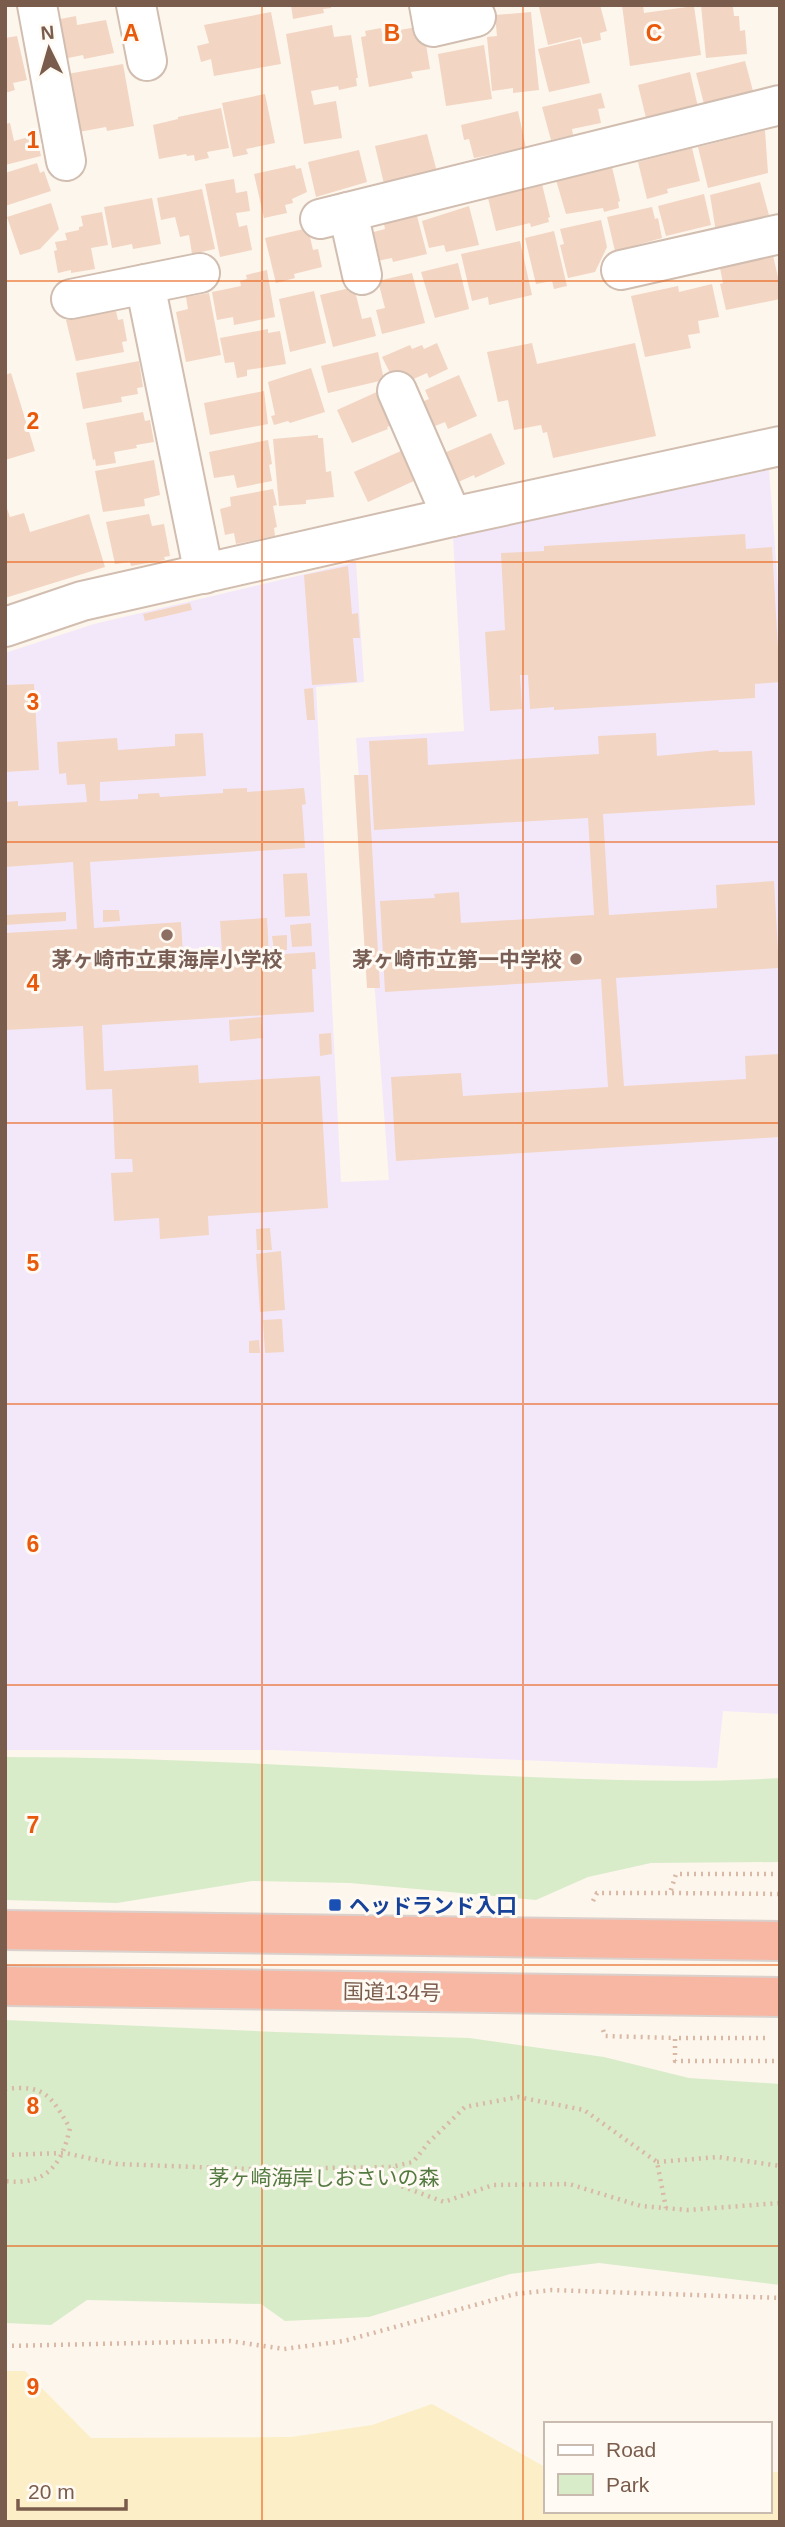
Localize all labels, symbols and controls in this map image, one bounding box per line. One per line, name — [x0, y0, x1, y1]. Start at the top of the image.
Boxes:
north arrow — [14, 14, 84, 84]
text: A — [123, 20, 139, 46]
text: B — [384, 20, 400, 46]
text: C — [646, 20, 662, 46]
text: N — [40, 22, 55, 44]
text: 1 — [27, 127, 40, 153]
text: 2 — [27, 408, 39, 434]
text: 3 — [27, 689, 39, 715]
marker: 茅ヶ崎市立東海岸小学校 — [159, 927, 175, 943]
place label: 茅ヶ崎市立東海岸小学校 — [52, 948, 283, 971]
place label: 茅ヶ崎市立第一中学校 — [352, 948, 562, 971]
marker: 茅ヶ崎市立第一中学校 — [568, 951, 584, 967]
text: 4 — [27, 970, 40, 996]
text: 5 — [27, 1250, 40, 1276]
text: 6 — [27, 1531, 39, 1557]
text: 7 — [27, 1812, 39, 1838]
place label: ヘッドランド入口 — [349, 1894, 517, 1917]
marker: ヘッドランド入口 — [327, 1897, 343, 1913]
street label: 国道134号 — [343, 1980, 441, 2004]
text: 8 — [27, 2093, 40, 2119]
park label: 茅ヶ崎海岸しおさいの森 — [209, 2166, 440, 2189]
text: 9 — [27, 2374, 39, 2400]
legend — [544, 2422, 771, 2513]
text: Road — [606, 2438, 656, 2461]
scale bar — [18, 2468, 126, 2512]
text: Park — [606, 2473, 650, 2496]
text: 20 m — [28, 2480, 75, 2503]

